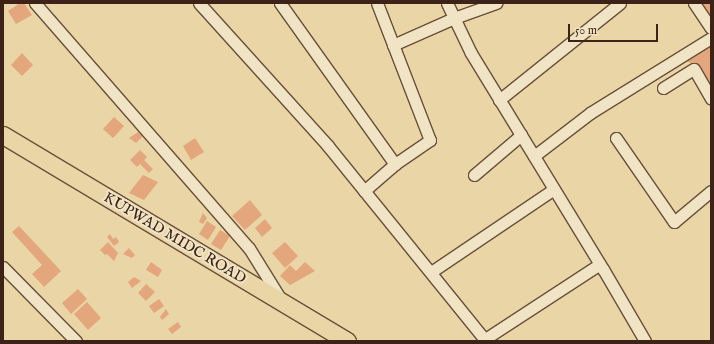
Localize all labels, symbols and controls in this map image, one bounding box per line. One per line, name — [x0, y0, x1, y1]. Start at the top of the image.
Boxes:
scale bar — [570, 16, 660, 42]
text: 50 m — [575, 23, 597, 38]
street label: KUPWAD MIDC ROAD — [100, 188, 250, 288]

